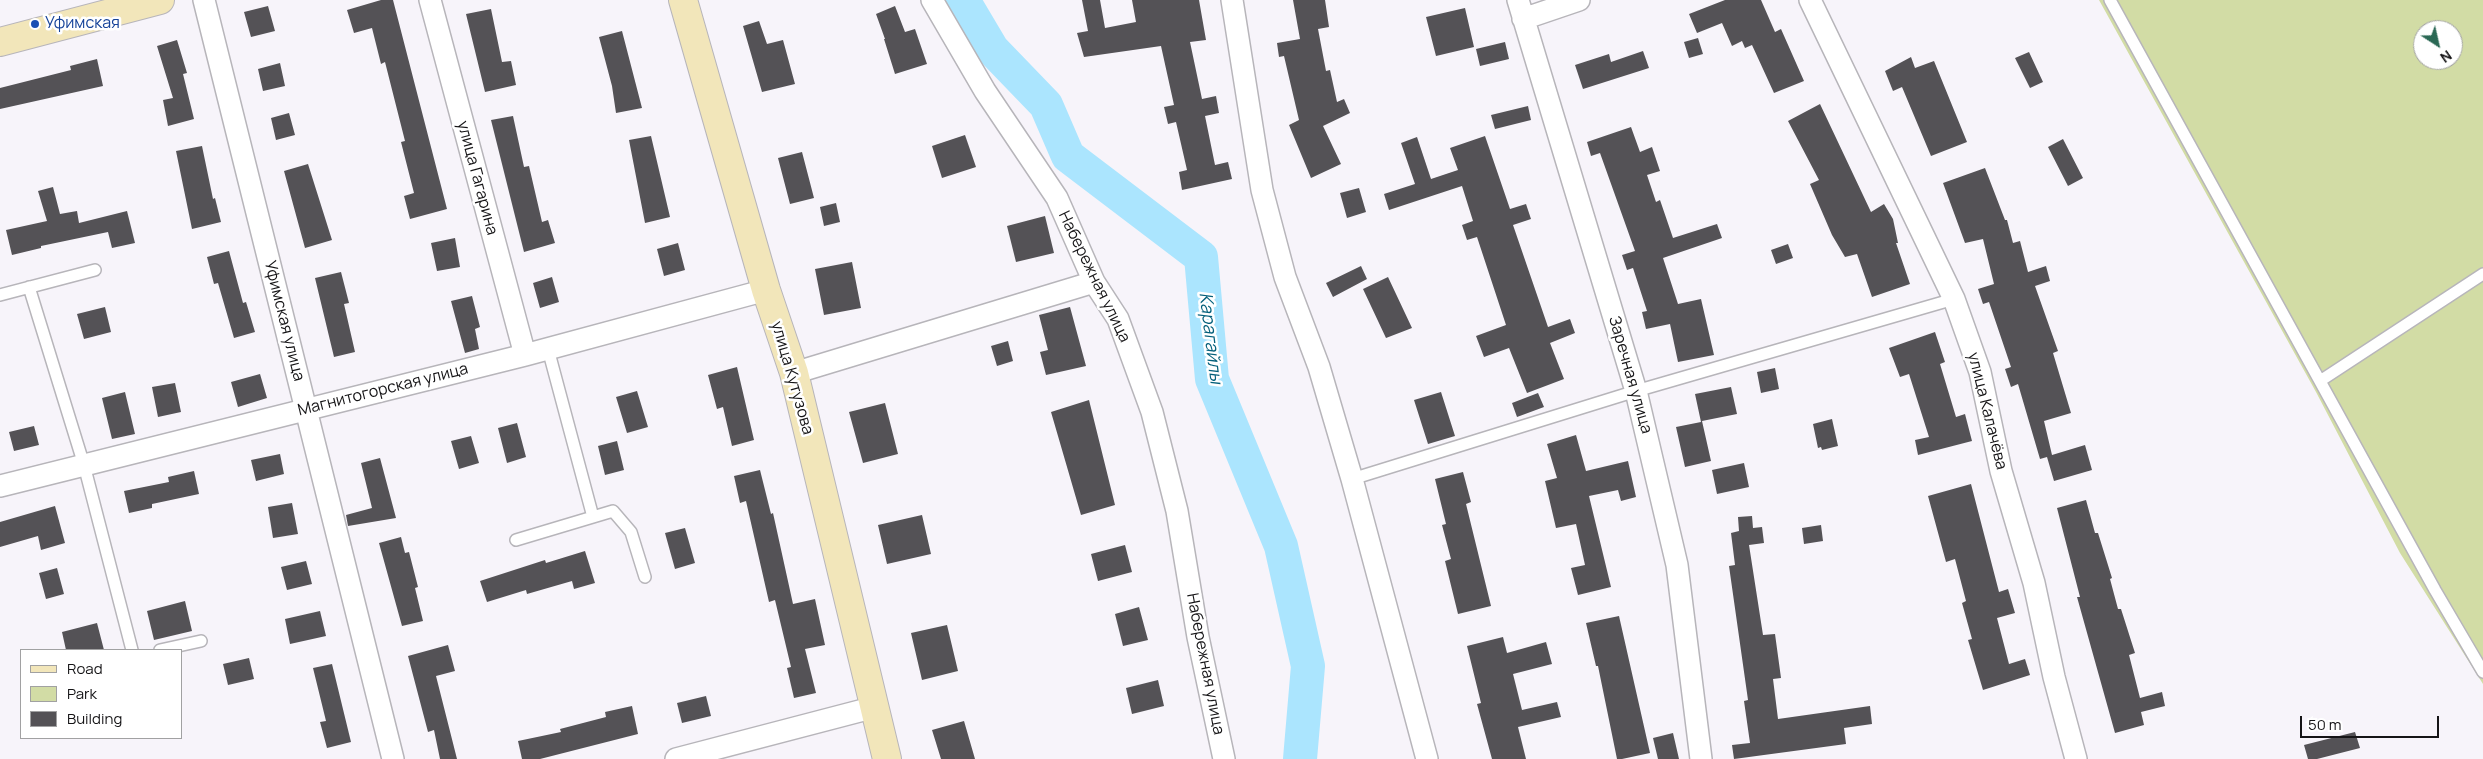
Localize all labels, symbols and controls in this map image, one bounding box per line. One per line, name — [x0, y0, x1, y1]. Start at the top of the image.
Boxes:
place label: Уфимская — [45, 14, 120, 34]
marker: Уфимская — [29, 18, 41, 30]
north arrow — [2413, 20, 2463, 70]
text: N — [2437, 46, 2456, 68]
street label: улица Гагарина — [453, 119, 501, 237]
street label: Набережная улица — [1054, 208, 1134, 346]
street label: Уфимская улица — [260, 259, 308, 383]
water label: Карагайлы — [1194, 291, 1226, 385]
street label: Заречная улица — [1604, 314, 1656, 436]
street label: улица Кутузова — [767, 319, 817, 437]
street label: улица Калачёва — [1963, 350, 2011, 472]
street label: Магнитогорская улица — [296, 360, 470, 420]
street label: Набережная улица — [1182, 592, 1228, 736]
legend — [20, 649, 182, 739]
text: Road — [67, 658, 103, 679]
text: Park — [67, 683, 97, 704]
scale bar — [2303, 706, 2442, 738]
text: Building — [67, 708, 122, 729]
text: 50 m — [2308, 714, 2342, 735]

